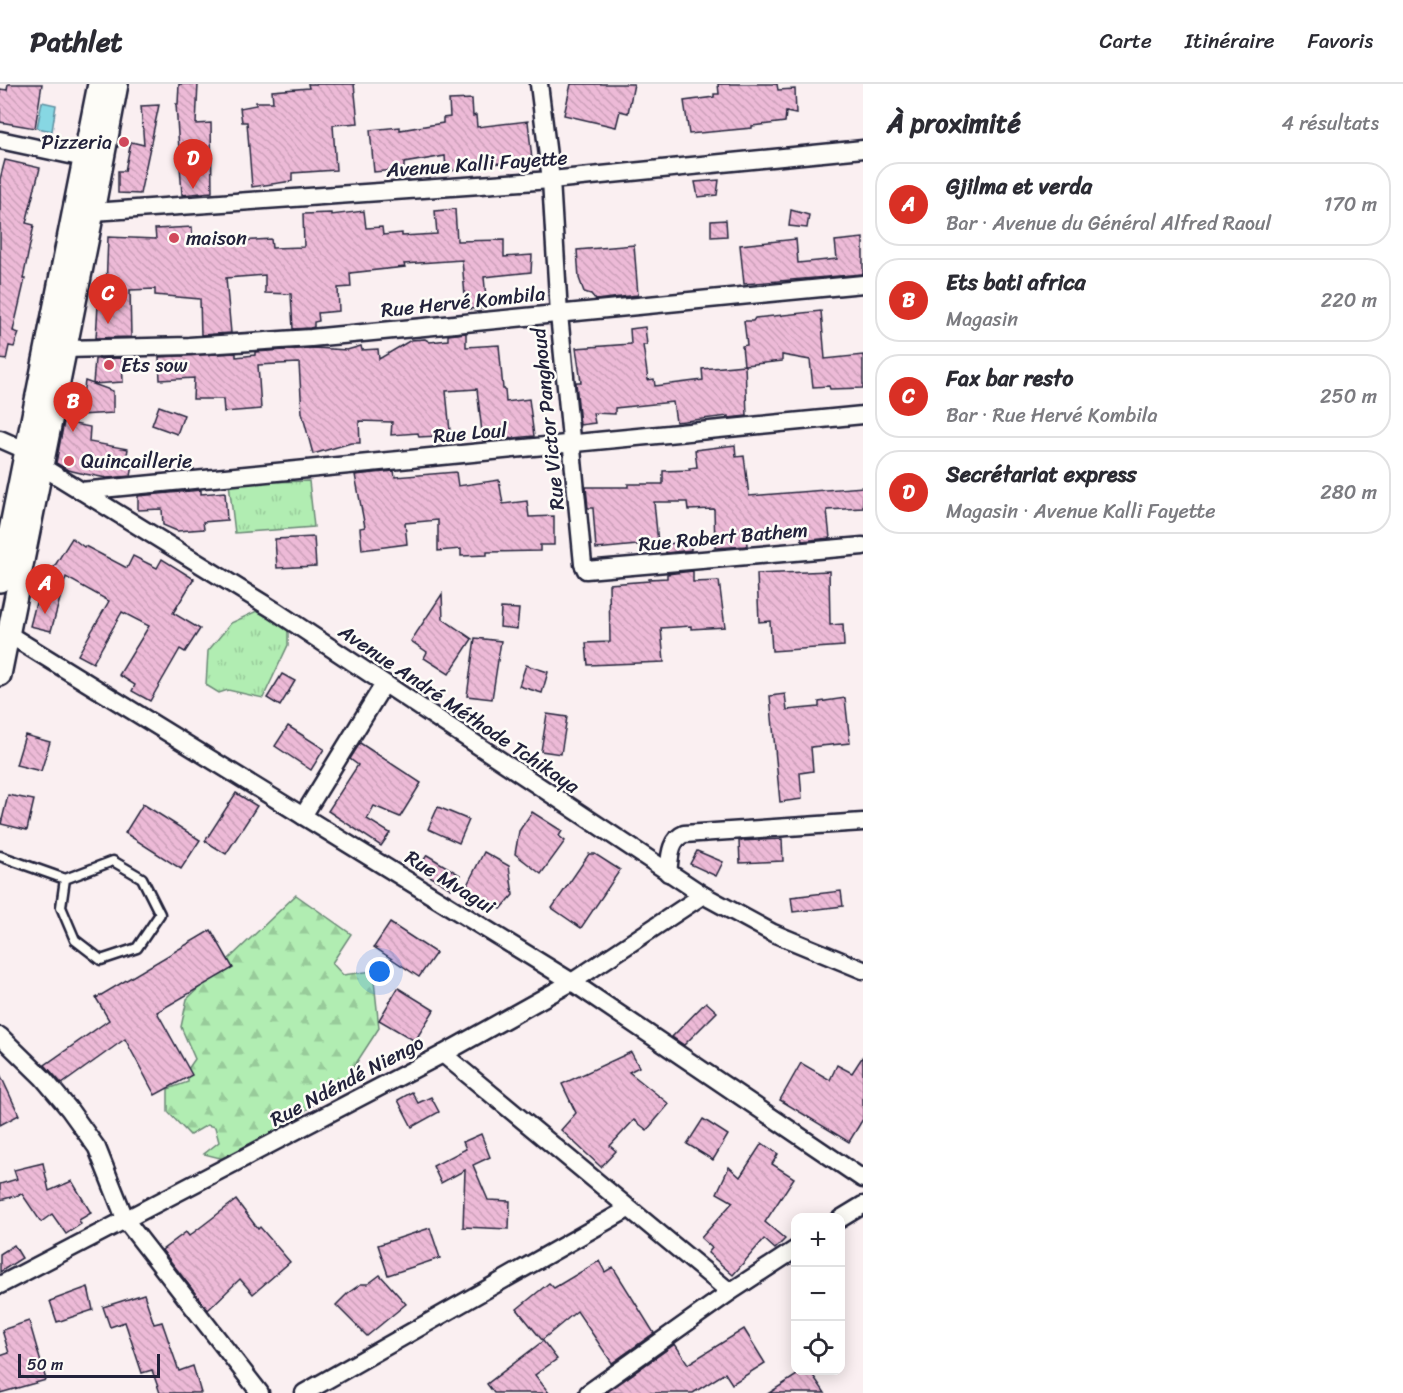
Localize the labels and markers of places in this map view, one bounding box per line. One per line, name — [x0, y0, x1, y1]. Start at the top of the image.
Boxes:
place label: Pizzeria — [41, 125, 112, 160]
marker: Pizzeria — [117, 135, 131, 149]
pin: D — [174, 140, 212, 189]
place label: maison — [186, 221, 247, 256]
marker: maison — [167, 231, 181, 245]
pin: C — [88, 274, 128, 324]
place label: Ets sow — [121, 348, 188, 383]
marker: Ets sow — [102, 358, 116, 372]
pin: B — [54, 382, 92, 432]
place label: Quincaillerie — [81, 444, 192, 479]
marker: Quincaillerie — [62, 454, 76, 468]
pin: A — [26, 564, 64, 614]

